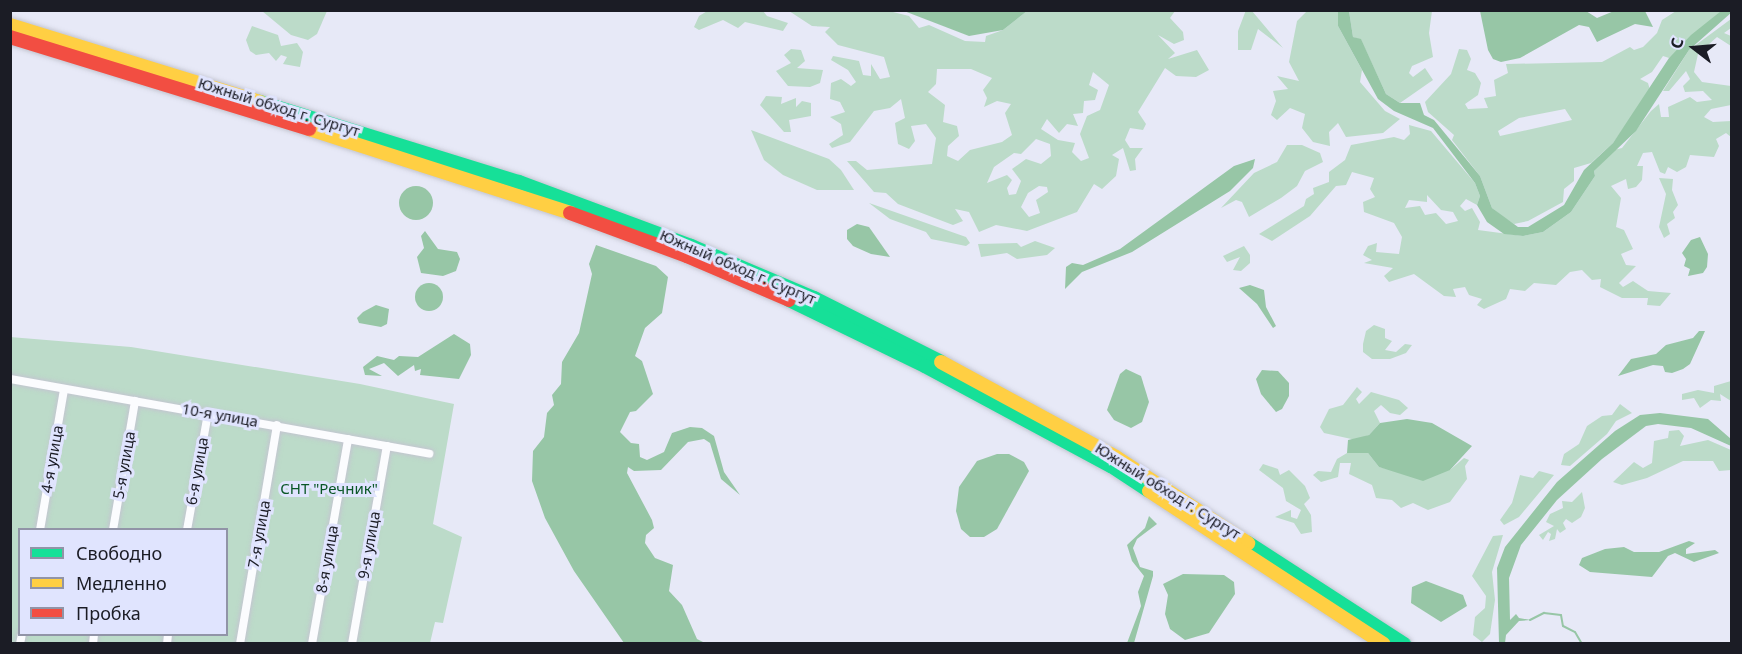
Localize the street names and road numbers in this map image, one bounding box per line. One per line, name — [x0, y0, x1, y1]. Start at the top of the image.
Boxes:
street label: Южный обход г. Сургут — [196, 74, 362, 140]
street label: Южный обход г. Сургут — [657, 226, 819, 308]
street label: 10-я улица — [180, 399, 260, 431]
street label: 4-я улица — [37, 424, 67, 494]
street label: 5-я улица — [109, 430, 139, 500]
street label: 6-я улица — [182, 436, 212, 506]
street label: Южный обход г. Сургут — [1092, 439, 1244, 543]
street label: 7-я улица — [244, 499, 274, 569]
street label: 9-я улица — [354, 510, 384, 580]
street label: 8-я улица — [312, 524, 342, 594]

